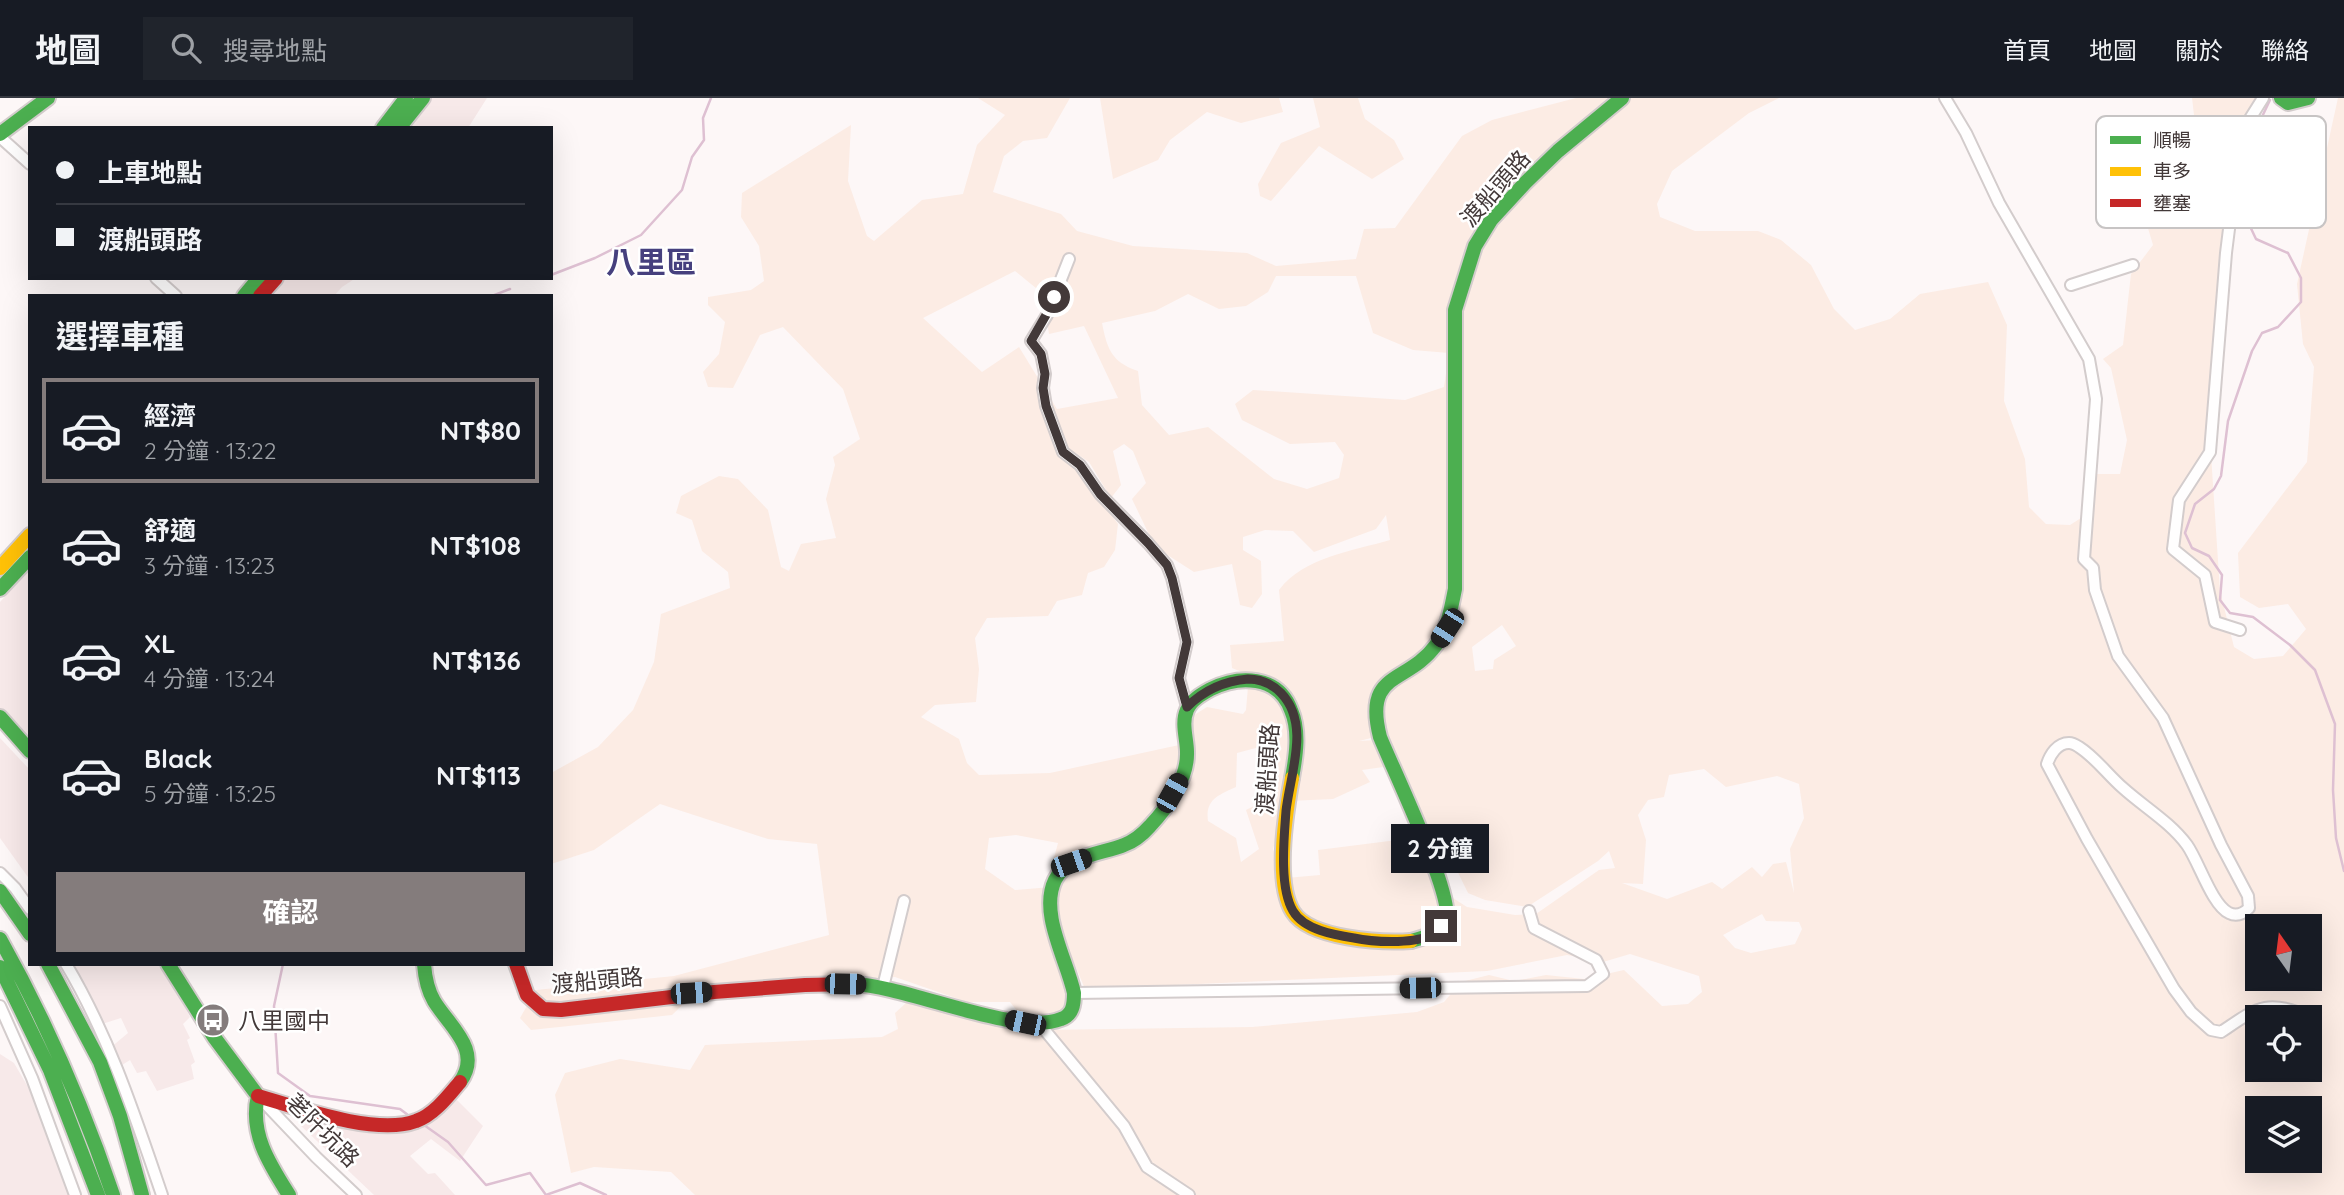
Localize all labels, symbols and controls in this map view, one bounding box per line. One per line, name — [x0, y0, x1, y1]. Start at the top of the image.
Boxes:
search box — [143, 17, 633, 80]
text: 地圖 — [35, 29, 101, 70]
icon: search — [167, 29, 205, 67]
text: 搜尋地點 — [223, 34, 327, 67]
text: 首頁 — [2003, 35, 2051, 65]
text: 地圖 — [2089, 35, 2137, 65]
text: 關於 — [2175, 35, 2223, 65]
text: 聯絡 — [2261, 35, 2309, 65]
legend — [2096, 116, 2326, 228]
text: 順暢 — [2153, 128, 2191, 152]
street label: 渡船頭路 — [1454, 144, 1536, 232]
text: 上車地點 — [98, 156, 202, 189]
text: 車多 — [2153, 159, 2191, 183]
text: 壅塞 — [2153, 191, 2191, 215]
text: 渡船頭路 — [98, 223, 202, 256]
district label: 八里區 — [606, 243, 696, 281]
route start — [1038, 281, 1070, 313]
text: 選擇車種 — [56, 316, 184, 356]
icon: car — [60, 399, 123, 462]
text: 經濟 — [144, 399, 196, 432]
text: NT$80 — [440, 414, 521, 447]
text: 2 分鐘 · 13:22 — [144, 436, 276, 465]
icon: car — [60, 514, 123, 577]
text: 舒適 — [144, 514, 196, 547]
text: NT$108 — [430, 529, 521, 562]
text: 3 分鐘 · 13:23 — [144, 551, 275, 580]
car — [1427, 605, 1468, 651]
text: XL — [144, 627, 176, 660]
icon: car — [60, 629, 123, 692]
text: NT$136 — [432, 644, 521, 677]
text: 4 分鐘 · 13:24 — [144, 664, 275, 693]
street label: 渡船頭路 — [1249, 722, 1285, 816]
text: Black — [144, 742, 213, 775]
icon: car — [60, 744, 123, 807]
text: NT$113 — [436, 759, 521, 792]
car — [1153, 770, 1192, 816]
text: 5 分鐘 · 13:25 — [144, 779, 276, 808]
callout: 2 分鐘 — [1392, 824, 1490, 874]
text: 2 分鐘 — [1407, 834, 1473, 863]
car — [1048, 846, 1095, 880]
button: 確認 — [56, 872, 525, 952]
route end — [1425, 910, 1457, 942]
north arrow — [2245, 914, 2322, 990]
map controls — [2245, 914, 2322, 1173]
street label: 渡船頭路 — [550, 962, 644, 998]
car — [824, 973, 867, 995]
car — [1399, 977, 1442, 999]
car — [670, 981, 713, 1005]
bus stop icon: 八里國中 — [194, 1001, 232, 1039]
button: locate — [2245, 1005, 2322, 1082]
place label: 八里國中 — [238, 1006, 330, 1035]
car — [1003, 1008, 1048, 1038]
street label: 荖阡坑路 — [280, 1087, 366, 1173]
button: layers — [2245, 1096, 2322, 1173]

